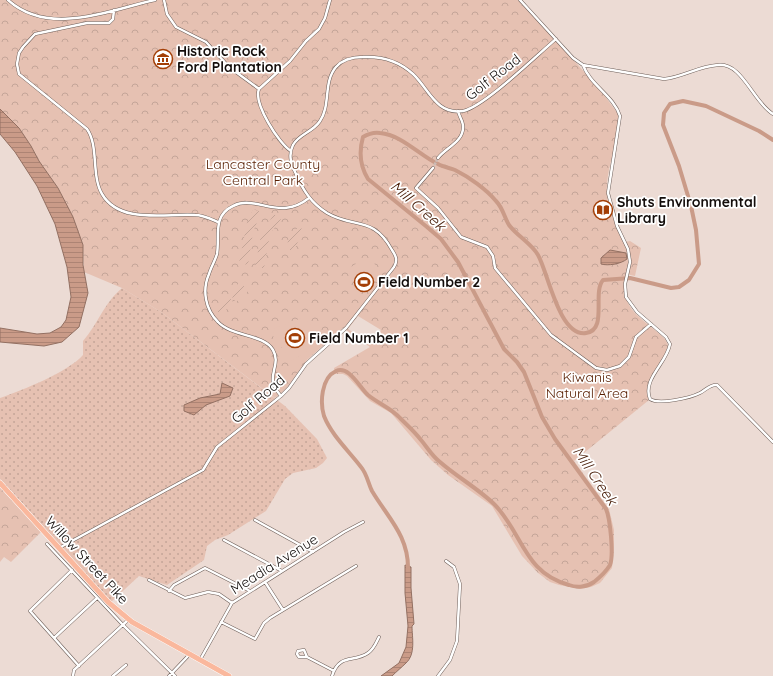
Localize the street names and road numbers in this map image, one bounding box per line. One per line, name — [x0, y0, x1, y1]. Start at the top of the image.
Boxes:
street label: Golf Road — [462, 50, 524, 104]
street label: Golf Road — [228, 371, 288, 427]
street label: Willow Street Pike — [41, 512, 133, 608]
street label: Meadia Avenue — [227, 530, 321, 598]

